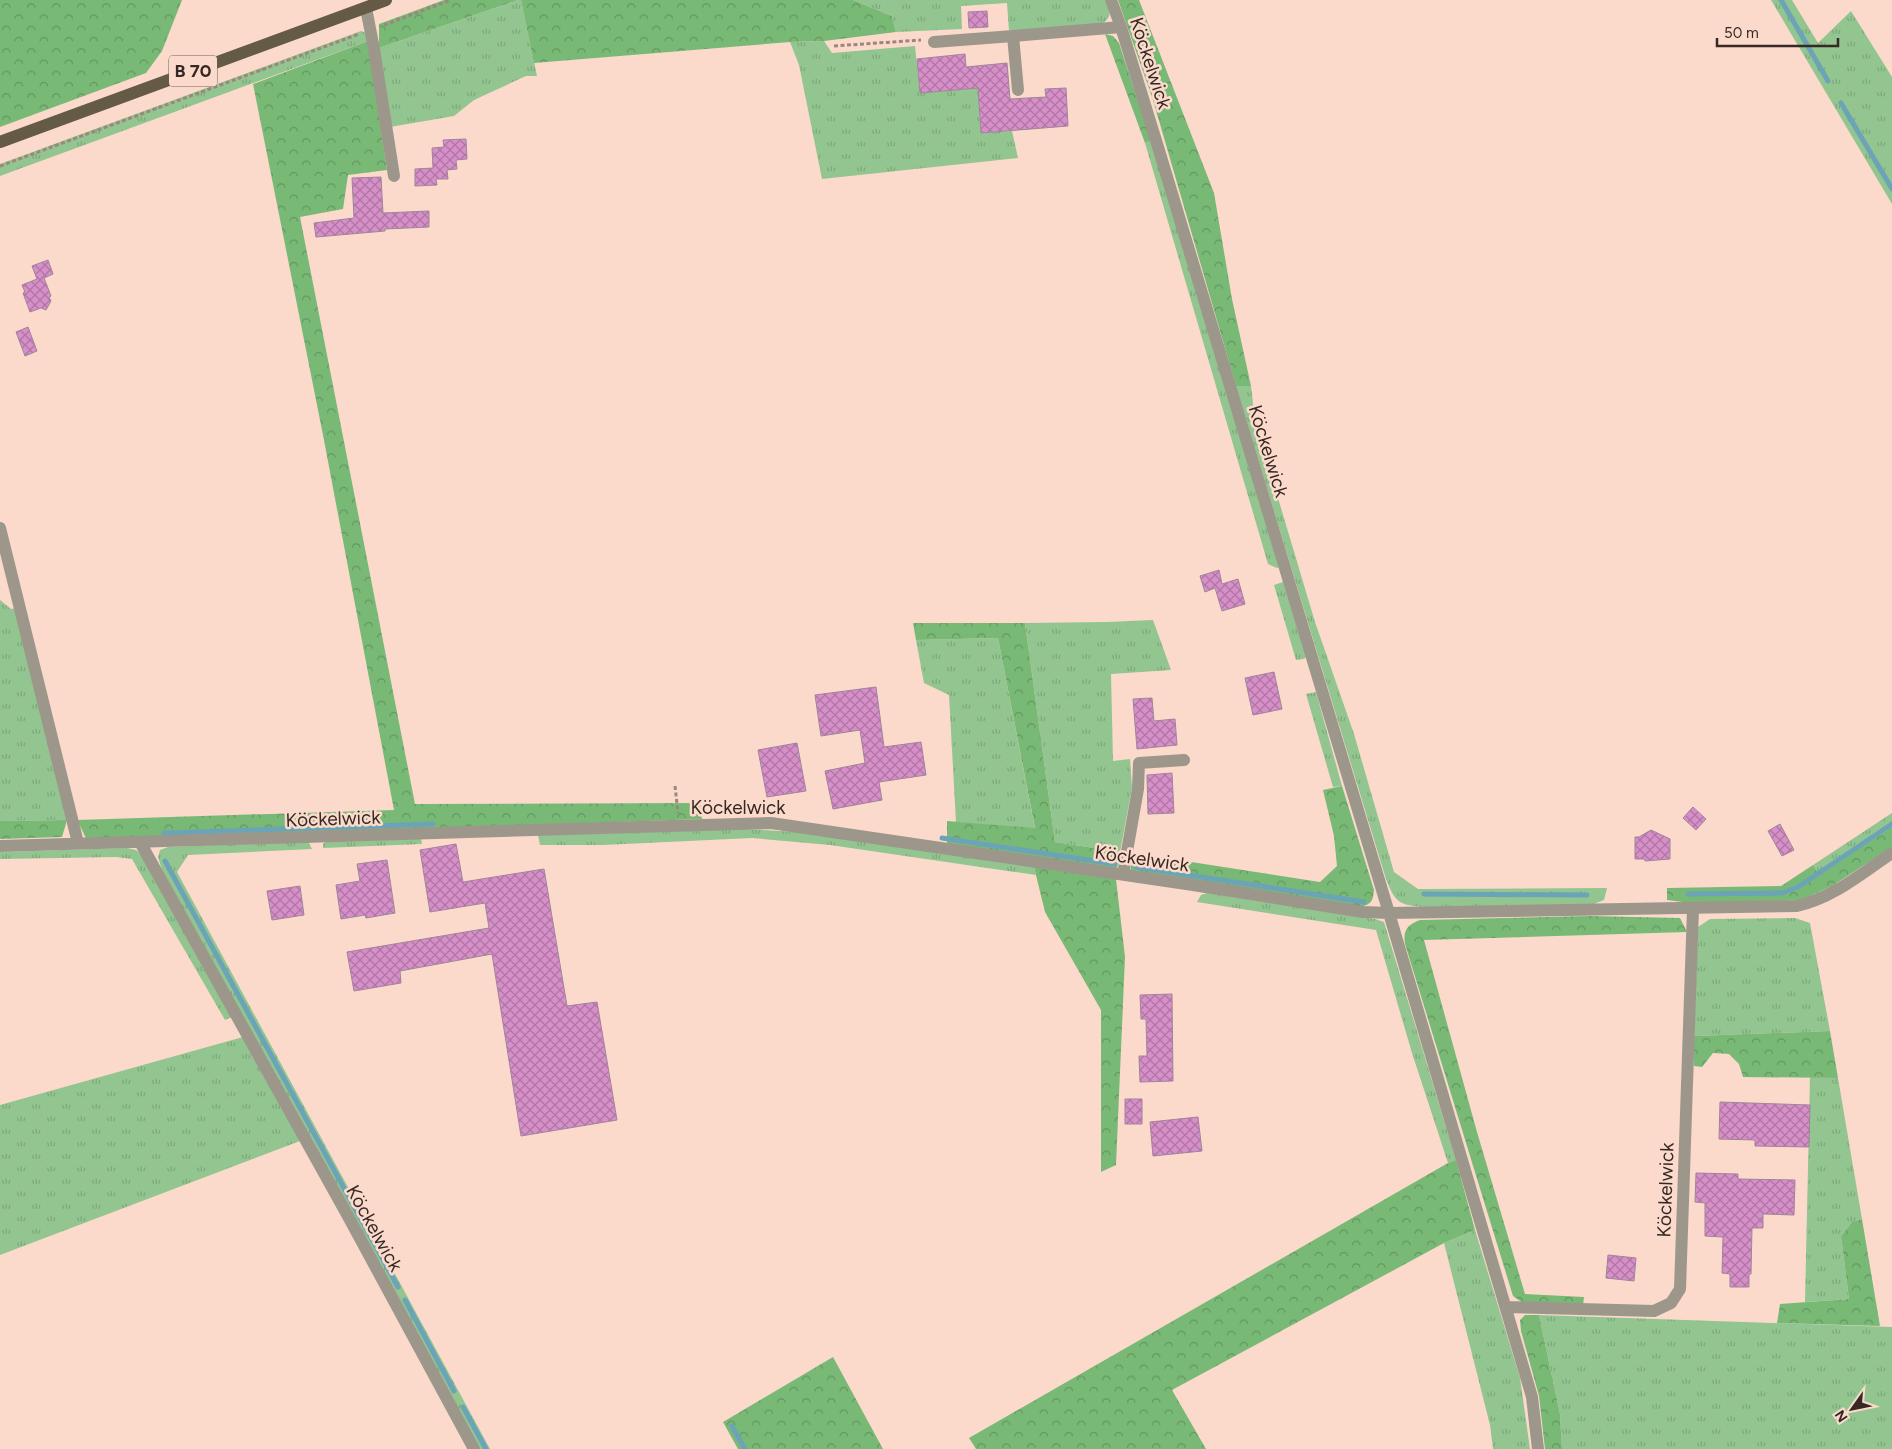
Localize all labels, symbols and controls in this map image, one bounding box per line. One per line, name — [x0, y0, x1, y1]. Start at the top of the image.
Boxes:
street label: Köckelwick — [1125, 14, 1176, 113]
scale bar — [1717, 15, 1838, 47]
text: 50 m — [1724, 24, 1759, 42]
road number: B 70 — [169, 56, 217, 86]
street label: Köckelwick — [1244, 402, 1294, 501]
street label: Köckelwick — [690, 796, 786, 819]
street label: Köckelwick — [285, 805, 382, 832]
street label: Köckelwick — [1093, 840, 1191, 877]
street label: Köckelwick — [1652, 1141, 1679, 1238]
street label: Köckelwick — [341, 1181, 408, 1276]
north arrow — [1827, 1384, 1877, 1434]
text: N — [1831, 1407, 1852, 1425]

